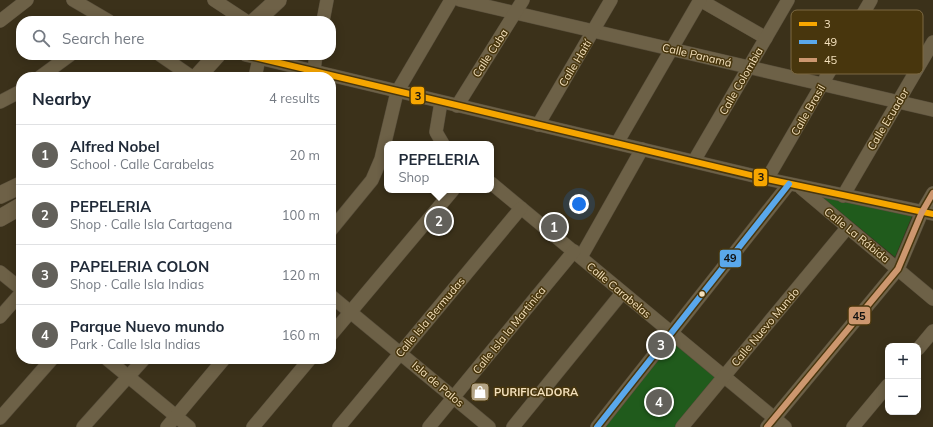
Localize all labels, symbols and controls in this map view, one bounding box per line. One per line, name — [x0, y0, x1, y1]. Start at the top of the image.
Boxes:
legend — [791, 10, 923, 74]
search box — [16, 16, 336, 60]
text: 3 — [824, 17, 831, 31]
street label: Calle Cuba — [469, 26, 511, 80]
icon: search — [30, 27, 52, 49]
text: Search here — [62, 29, 144, 48]
text: 49 — [824, 35, 837, 49]
street label: Calle Haití — [556, 36, 595, 89]
street label: Calle Panamá — [661, 40, 733, 70]
street label: Calle Colombia — [716, 45, 766, 117]
text: 45 — [824, 53, 838, 67]
street label: Calle Brasil — [788, 82, 828, 138]
line badge: 3 — [410, 86, 425, 105]
street label: Calle Ecuador — [864, 86, 912, 152]
text: Nearby — [32, 88, 91, 109]
text: 3 — [415, 89, 422, 103]
text: 4 results — [269, 90, 320, 106]
text: Alfred Nobel — [70, 137, 160, 156]
popup — [384, 141, 494, 193]
text: 1 — [41, 147, 49, 163]
text: 20 m — [290, 147, 320, 163]
text: PEPELERIA — [398, 150, 480, 169]
text: School · Calle Carabelas — [70, 156, 214, 172]
line badge: 3 — [753, 168, 768, 187]
text: Shop — [398, 169, 429, 185]
text: 3 — [758, 170, 765, 184]
your location — [569, 194, 589, 214]
text: PEPELERIA — [70, 197, 151, 216]
street label: Calle La Rábida — [821, 204, 893, 266]
pin: 2 — [426, 206, 452, 236]
text: 2 — [41, 207, 49, 223]
text: 100 m — [282, 207, 320, 223]
pin: 1 — [541, 212, 567, 242]
text: Shop · Calle Isla Cartagena — [70, 216, 232, 232]
line badge: 49 — [719, 249, 742, 268]
text: 49 — [723, 251, 737, 265]
text: PAPELERIA COLON — [70, 257, 209, 276]
street label: Calle Carabelas — [584, 259, 654, 321]
text: 3 — [41, 267, 49, 283]
text: 120 m — [282, 267, 320, 283]
street label: Calle Isla Bermudas — [392, 274, 468, 360]
text: Shop · Calle Isla Indias — [70, 276, 204, 292]
street label: Calle Isla la Martinica — [469, 283, 549, 377]
street label: Calle Nuevo Mundo — [728, 285, 802, 369]
unlabelled marker — [697, 289, 707, 299]
line badge: 45 — [848, 306, 871, 325]
text: 45 — [852, 309, 866, 323]
text: Parque Nuevo mundo — [70, 317, 224, 336]
text: 4 — [41, 327, 49, 343]
text: 160 m — [282, 327, 320, 343]
pin: 3 — [648, 330, 674, 360]
text: Park · Calle Isla Indias — [70, 336, 201, 352]
map controls — [885, 343, 921, 415]
button: + — [885, 343, 921, 379]
street label: Isla de Palos — [409, 358, 467, 410]
button: − — [885, 379, 921, 415]
shop icon: PURIFICADORA — [469, 381, 491, 403]
place label: PURIFICADORA — [494, 385, 579, 399]
pin: 4 — [646, 387, 672, 417]

